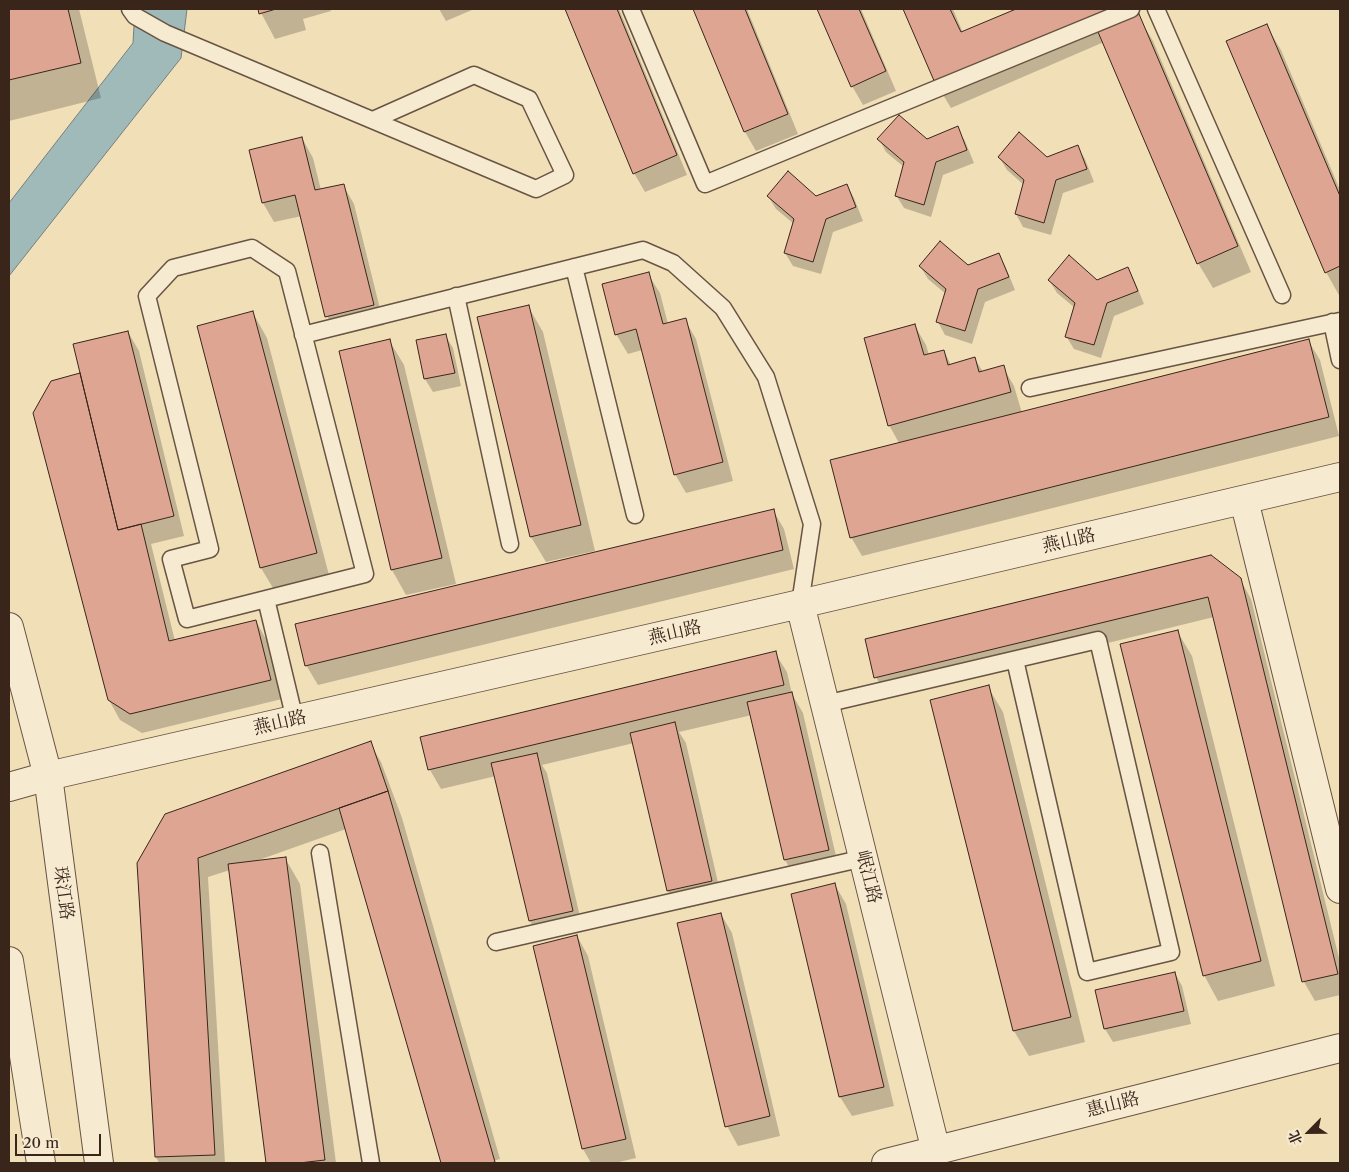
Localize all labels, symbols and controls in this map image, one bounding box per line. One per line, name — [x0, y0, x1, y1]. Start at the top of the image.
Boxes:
street label: 燕山路 — [1040, 524, 1098, 558]
street label: 燕山路 — [646, 616, 704, 650]
street label: 燕山路 — [251, 706, 309, 740]
street label: 岷江路 — [851, 848, 885, 906]
street label: 珠江路 — [49, 865, 77, 921]
street label: 惠山路 — [1084, 1088, 1142, 1122]
north arrow — [1284, 1107, 1334, 1157]
scale bar — [18, 1124, 104, 1156]
text: 北 — [1284, 1128, 1306, 1148]
text: 20 m — [23, 1133, 59, 1152]

